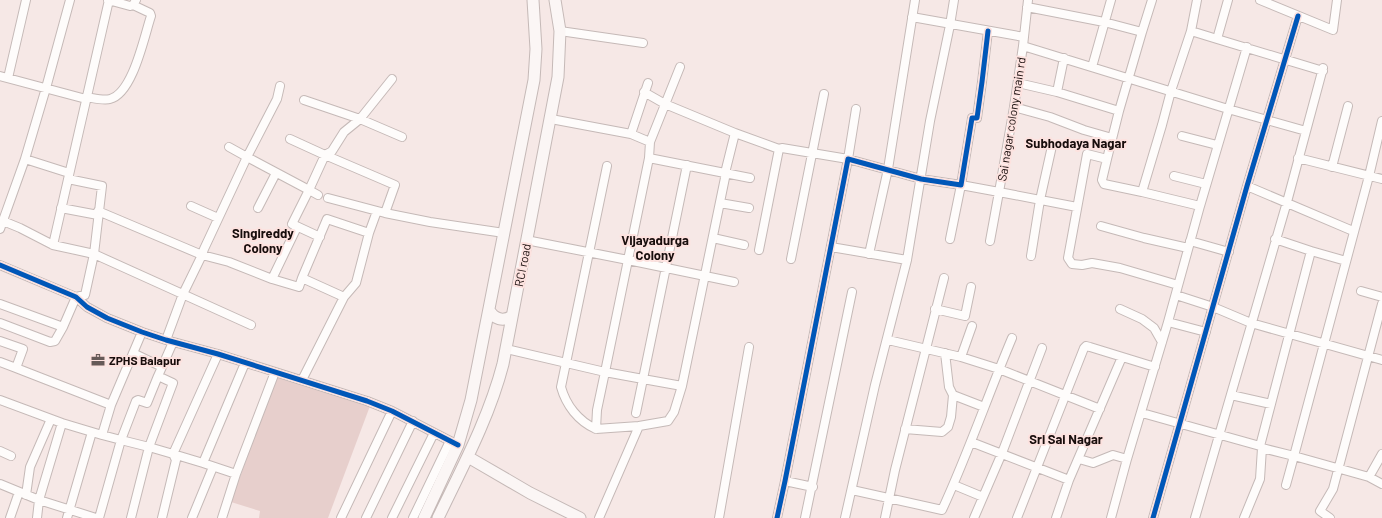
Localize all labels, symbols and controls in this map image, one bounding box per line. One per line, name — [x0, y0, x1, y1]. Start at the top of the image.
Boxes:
street label: Sai nagar colony main rd — [994, 56, 1028, 182]
district label: Subhodaya Nagar — [1026, 135, 1126, 151]
district label: Singireddy Colony — [232, 225, 294, 256]
district label: Vijayadurga Colony — [621, 232, 689, 263]
street label: RCI road — [511, 242, 533, 288]
office icon: ZPHS Balapur — [90, 352, 106, 368]
place label: ZPHS Balapur — [109, 353, 181, 367]
district label: Sri Sai Nagar — [1029, 431, 1103, 447]

